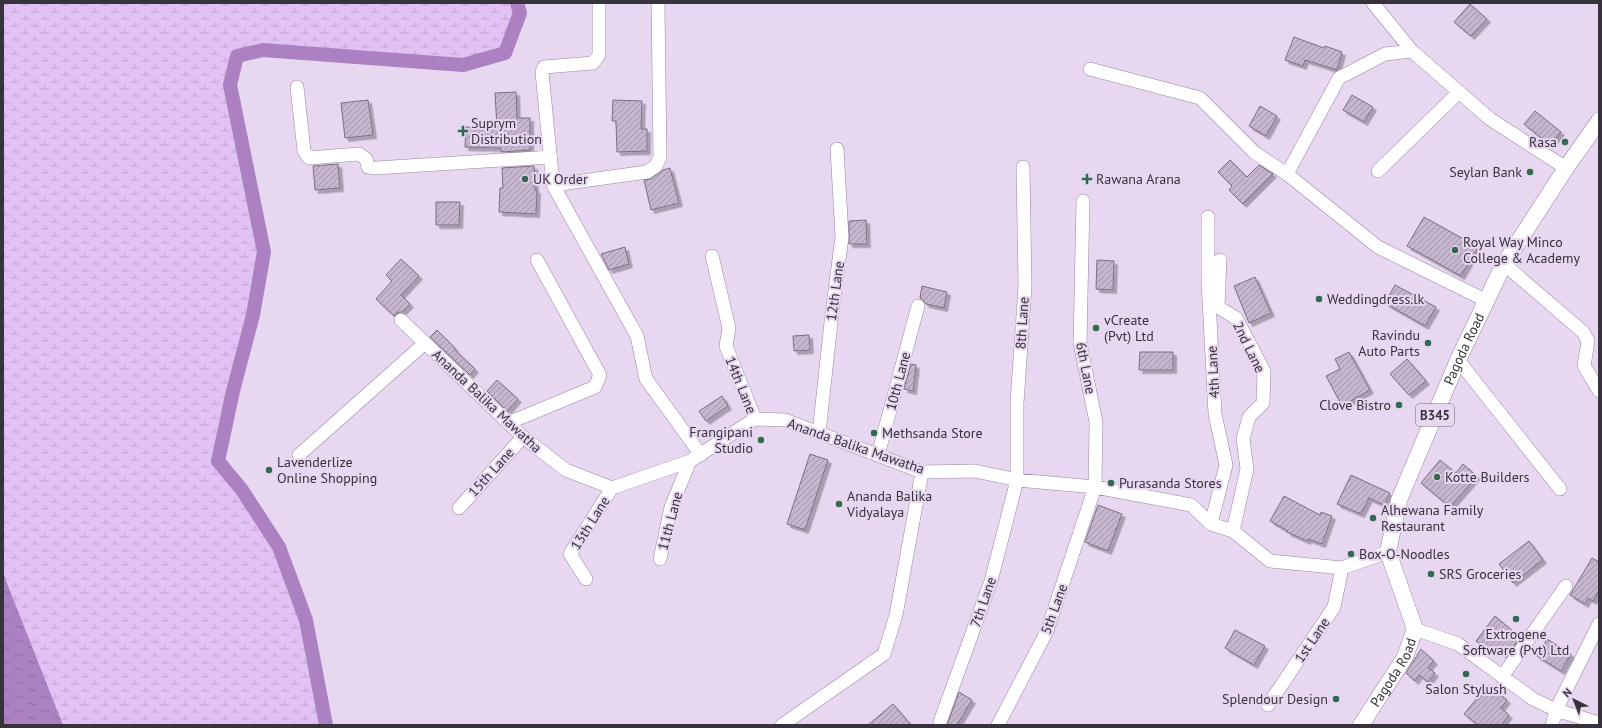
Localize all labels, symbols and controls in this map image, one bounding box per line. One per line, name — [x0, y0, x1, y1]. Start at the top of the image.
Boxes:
place label: Suprym Distribution — [471, 114, 542, 148]
marker: Suprym Distribution — [458, 126, 468, 136]
place label: Rasa — [1529, 133, 1557, 151]
marker: Rasa — [1560, 137, 1570, 147]
place label: Seylan Bank — [1449, 163, 1522, 181]
marker: Seylan Bank — [1525, 167, 1535, 177]
place label: UK Order — [533, 170, 588, 188]
place label: Rawana Arana — [1096, 170, 1181, 188]
marker: Rawana Arana — [1081, 173, 1093, 185]
marker: UK Order — [520, 174, 530, 184]
place label: Royal Way Minco College & Academy — [1463, 233, 1580, 267]
marker: Royal Way Minco College & Academy — [1450, 245, 1460, 255]
street label: 12th Lane — [822, 260, 848, 322]
place label: Weddingdress.lk — [1327, 290, 1424, 308]
marker: Weddingdress.lk — [1314, 294, 1324, 304]
street label: 8th Lane — [1011, 296, 1033, 350]
street label: Pagoda Road — [1440, 310, 1488, 387]
place label: vCreate (Pvt) Ltd — [1104, 311, 1154, 345]
street label: 2nd Lane — [1229, 318, 1269, 376]
marker: vCreate (Pvt) Ltd — [1091, 323, 1101, 333]
place label: Ravindu Auto Parts — [1358, 326, 1420, 360]
marker: Ravindu Auto Parts — [1423, 338, 1433, 348]
street label: 6th Lane — [1072, 341, 1100, 395]
street label: Ananda Balika Mawatha — [428, 345, 546, 457]
street label: 4th Lane — [1203, 345, 1223, 399]
street label: 10th Lane — [882, 350, 914, 412]
street label: 14th Lane — [721, 354, 761, 416]
place label: Clove Bistro — [1319, 396, 1391, 414]
marker: Clove Bistro — [1394, 400, 1404, 410]
road number: B345 — [1416, 404, 1454, 426]
street label: Ananda Balika Mawatha — [785, 414, 927, 478]
place label: Frangipani Studio — [689, 423, 753, 457]
place label: Methsanda Store — [882, 424, 983, 442]
marker: Methsanda Store — [869, 428, 879, 438]
marker: Frangipani Studio — [756, 435, 766, 445]
street label: 15th Lane — [464, 444, 518, 500]
place label: Lavenderlize Online Shopping — [277, 453, 377, 487]
marker: Lavenderlize Online Shopping — [264, 465, 274, 475]
place label: Kotte Builders — [1445, 468, 1530, 486]
marker: Kotte Builders — [1432, 472, 1442, 482]
place label: Purasanda Stores — [1119, 474, 1222, 492]
marker: Purasanda Stores — [1106, 478, 1116, 488]
place label: Ananda Balika Vidyalaya — [846, 487, 932, 521]
street label: 11th Lane — [654, 490, 686, 552]
street label: 13th Lane — [566, 493, 614, 553]
marker: Ananda Balika Vidyalaya — [834, 499, 844, 509]
place label: Alhewana Family Restaurant — [1381, 501, 1484, 535]
marker: Alhewana Family Restaurant — [1368, 513, 1378, 523]
place label: Box-O-Noodles — [1359, 545, 1450, 563]
marker: Box-O-Noodles — [1346, 549, 1356, 559]
place label: SRS Groceries — [1439, 565, 1521, 583]
marker: SRS Groceries — [1426, 569, 1436, 579]
street label: 7th Lane — [966, 574, 1000, 630]
street label: 5th Lane — [1037, 581, 1071, 637]
street label: 1st Lane — [1290, 614, 1334, 666]
marker: Extrogene Software (Pvt) Ltd — [1511, 614, 1521, 624]
place label: Extrogene Software (Pvt) Ltd — [1463, 625, 1569, 659]
street label: Pagoda Road — [1366, 635, 1420, 710]
marker: Salon Stylush — [1461, 669, 1471, 679]
place label: Salon Stylush — [1425, 680, 1507, 698]
north arrow — [1554, 680, 1594, 720]
text: N — [1560, 685, 1575, 700]
place label: Splendour Design — [1222, 690, 1328, 708]
marker: Splendour Design — [1331, 694, 1341, 704]

